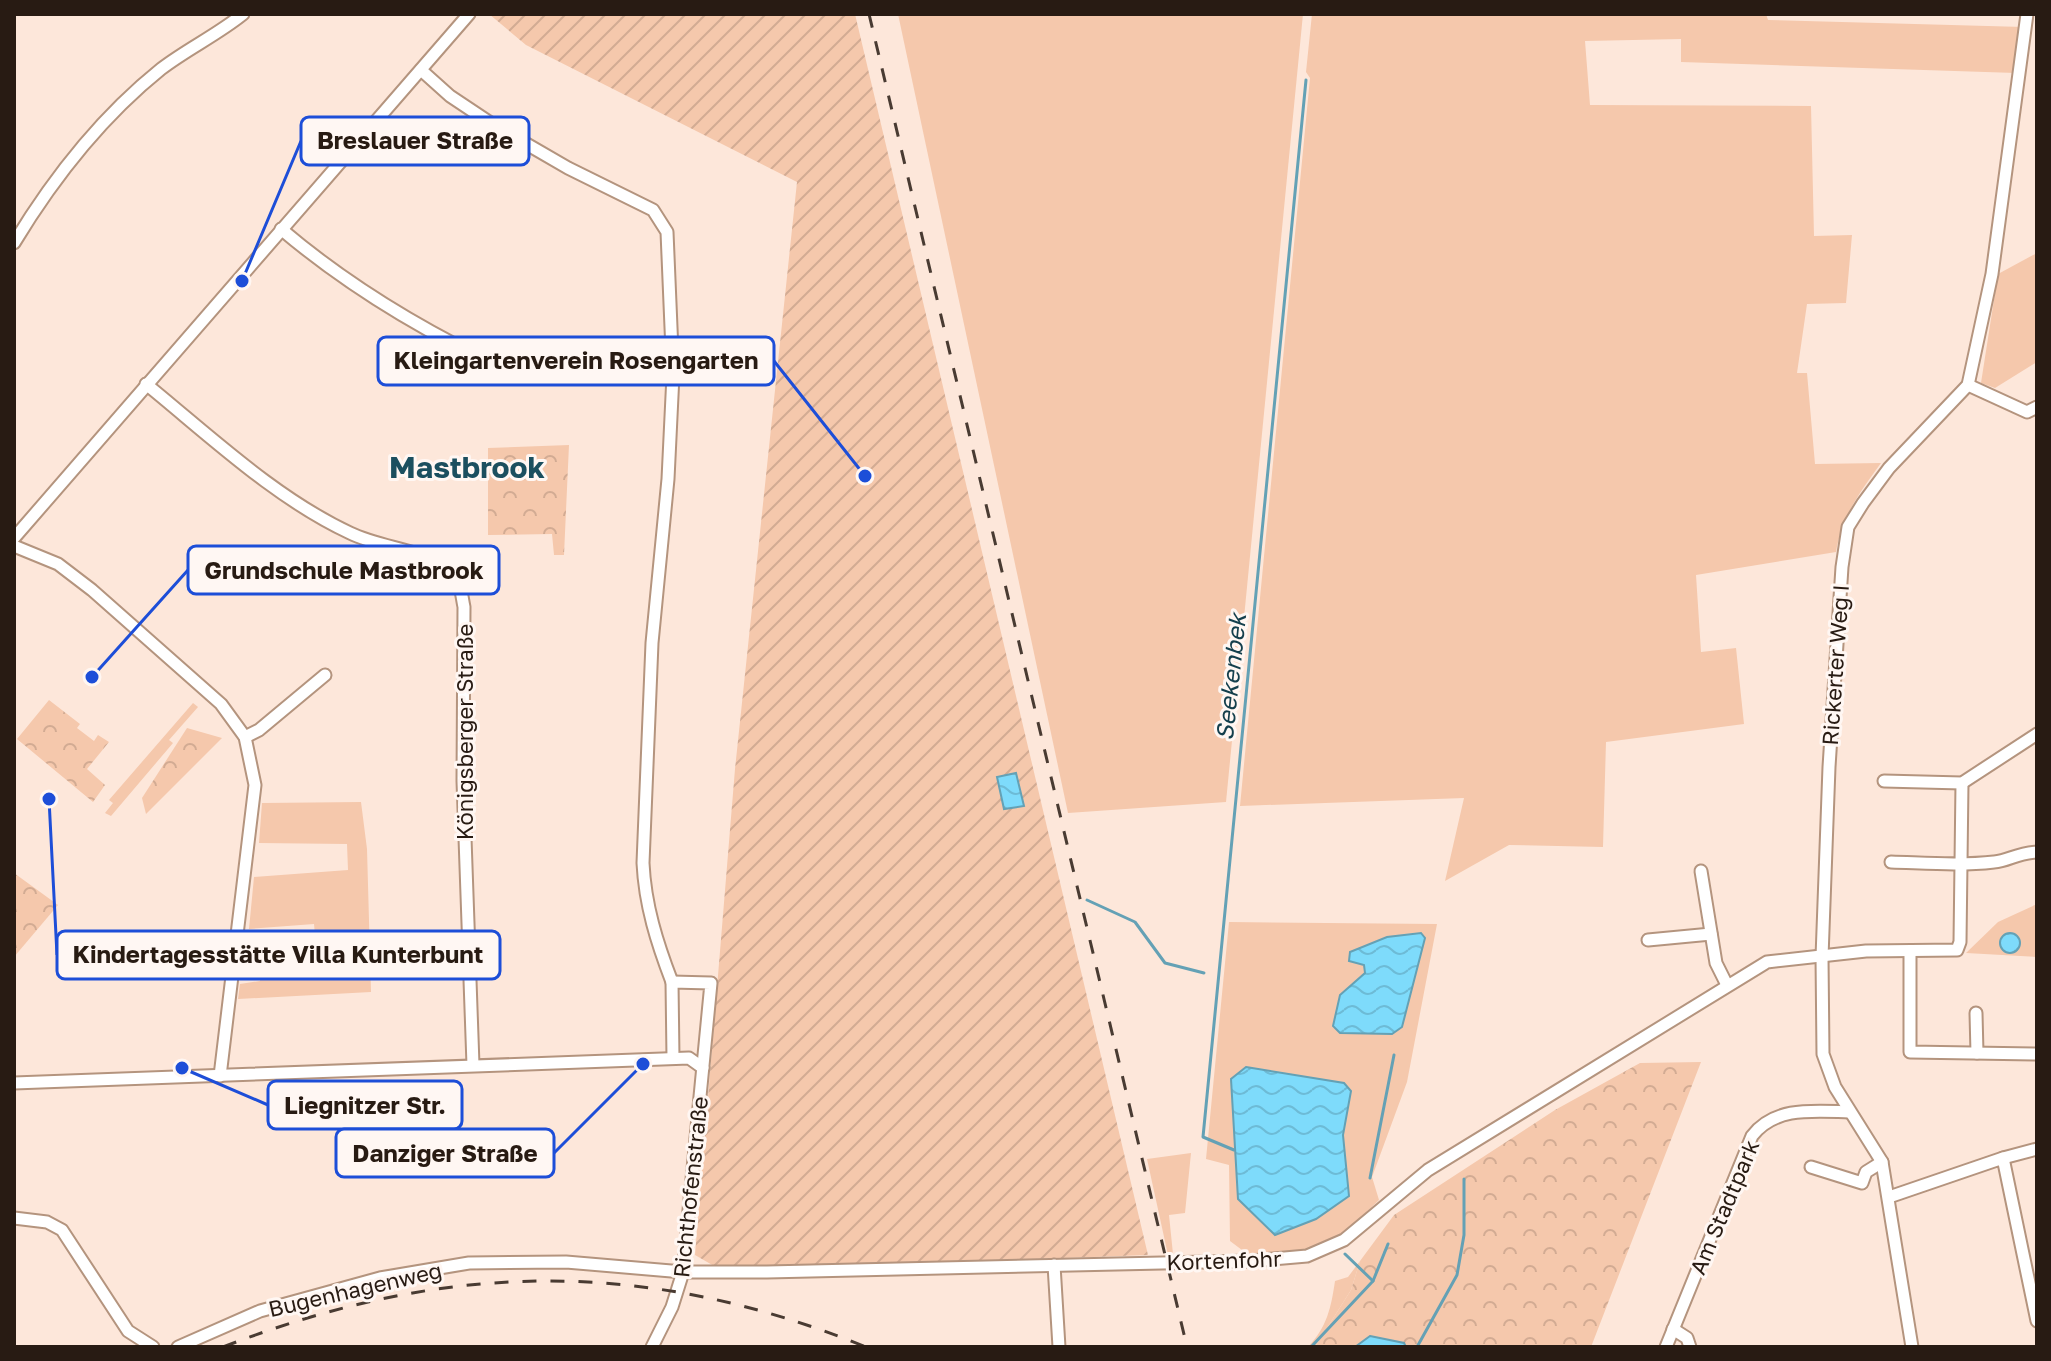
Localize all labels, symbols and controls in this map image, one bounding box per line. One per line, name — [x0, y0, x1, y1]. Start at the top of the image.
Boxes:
callout: Breslauer Straße — [301, 117, 529, 165]
text: Breslauer Straße — [317, 125, 513, 154]
callout: Kleingartenverein Rosengarten — [378, 337, 774, 385]
text: Kleingartenverein Rosengarten — [394, 345, 758, 374]
district label: Mastbrook — [389, 449, 546, 485]
callout: Grundschule Mastbrook — [188, 546, 499, 594]
text: Grundschule Mastbrook — [204, 555, 484, 584]
street label: Rickerter Weg I — [1816, 584, 1854, 746]
water label: Seekenbek — [1209, 610, 1251, 742]
street label: Königsberger Straße — [451, 624, 478, 840]
callout: Kindertagesstätte Villa Kunterbunt — [57, 931, 500, 979]
text: Kindertagesstätte Villa Kunterbunt — [73, 939, 483, 968]
callout: Liegnitzer Str. — [268, 1081, 462, 1129]
text: Liegnitzer Str. — [284, 1090, 446, 1119]
street label: Richthofenstraße — [667, 1095, 713, 1279]
callout: Danziger Straße — [336, 1129, 554, 1177]
street label: Am Stadtpark — [1683, 1135, 1765, 1279]
text: Danziger Straße — [352, 1138, 538, 1167]
street label: Kortenfohr — [1166, 1244, 1282, 1276]
street label: Bugenhagenweg — [266, 1256, 444, 1322]

